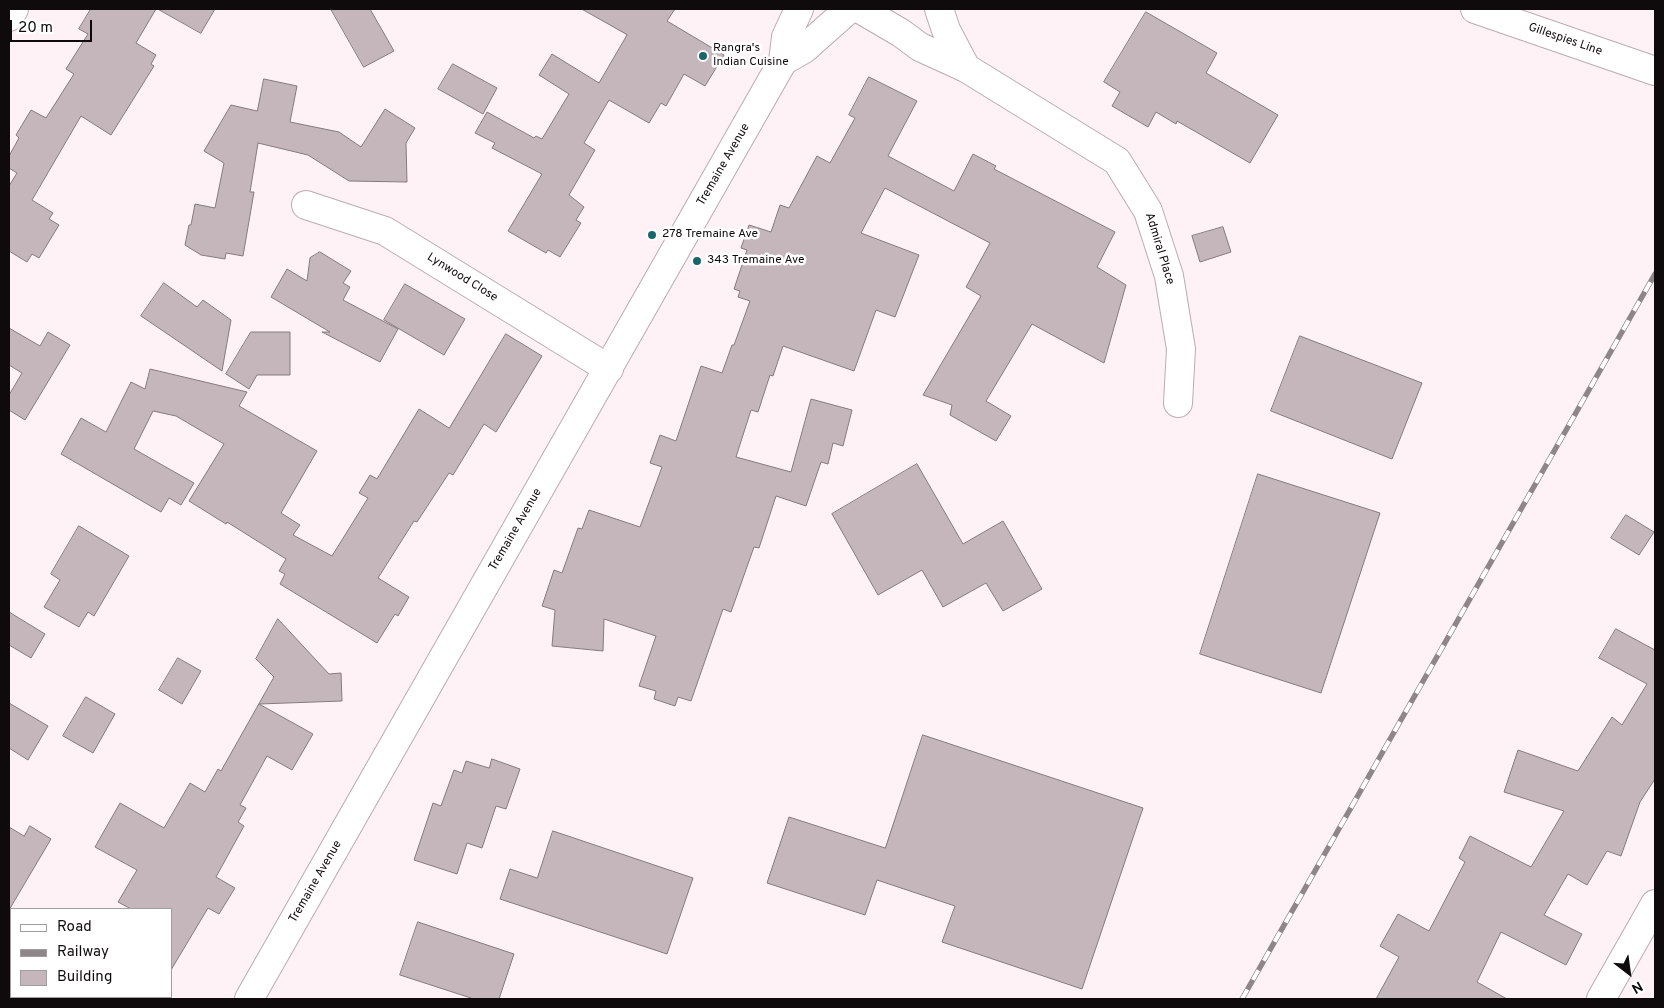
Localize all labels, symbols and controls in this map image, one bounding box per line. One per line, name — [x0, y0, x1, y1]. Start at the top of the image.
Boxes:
scale bar — [12, 10, 95, 42]
text: 20 m — [18, 19, 53, 38]
street label: Gillespies Line — [1526, 21, 1604, 59]
place label: Rangra's Indian Cuisine — [713, 42, 789, 70]
marker: Rangra's Indian Cuisine — [697, 50, 709, 62]
street label: Tremaine Avenue — [695, 121, 753, 209]
street label: Admiral Place — [1141, 211, 1177, 287]
place label: 278 Tremaine Ave — [662, 228, 758, 242]
marker: 278 Tremaine Ave — [646, 229, 658, 241]
street label: Lynwood Close — [424, 251, 500, 305]
place label: 343 Tremaine Ave — [707, 254, 804, 268]
marker: 343 Tremaine Ave — [691, 255, 703, 267]
street label: Tremaine Avenue — [487, 486, 545, 574]
street label: Tremaine Avenue — [287, 838, 345, 926]
legend — [10, 908, 172, 998]
text: Road — [57, 918, 92, 937]
text: Railway — [57, 943, 109, 962]
north arrow — [1604, 948, 1654, 998]
text: Building — [57, 968, 112, 987]
text: N — [1628, 977, 1645, 996]

